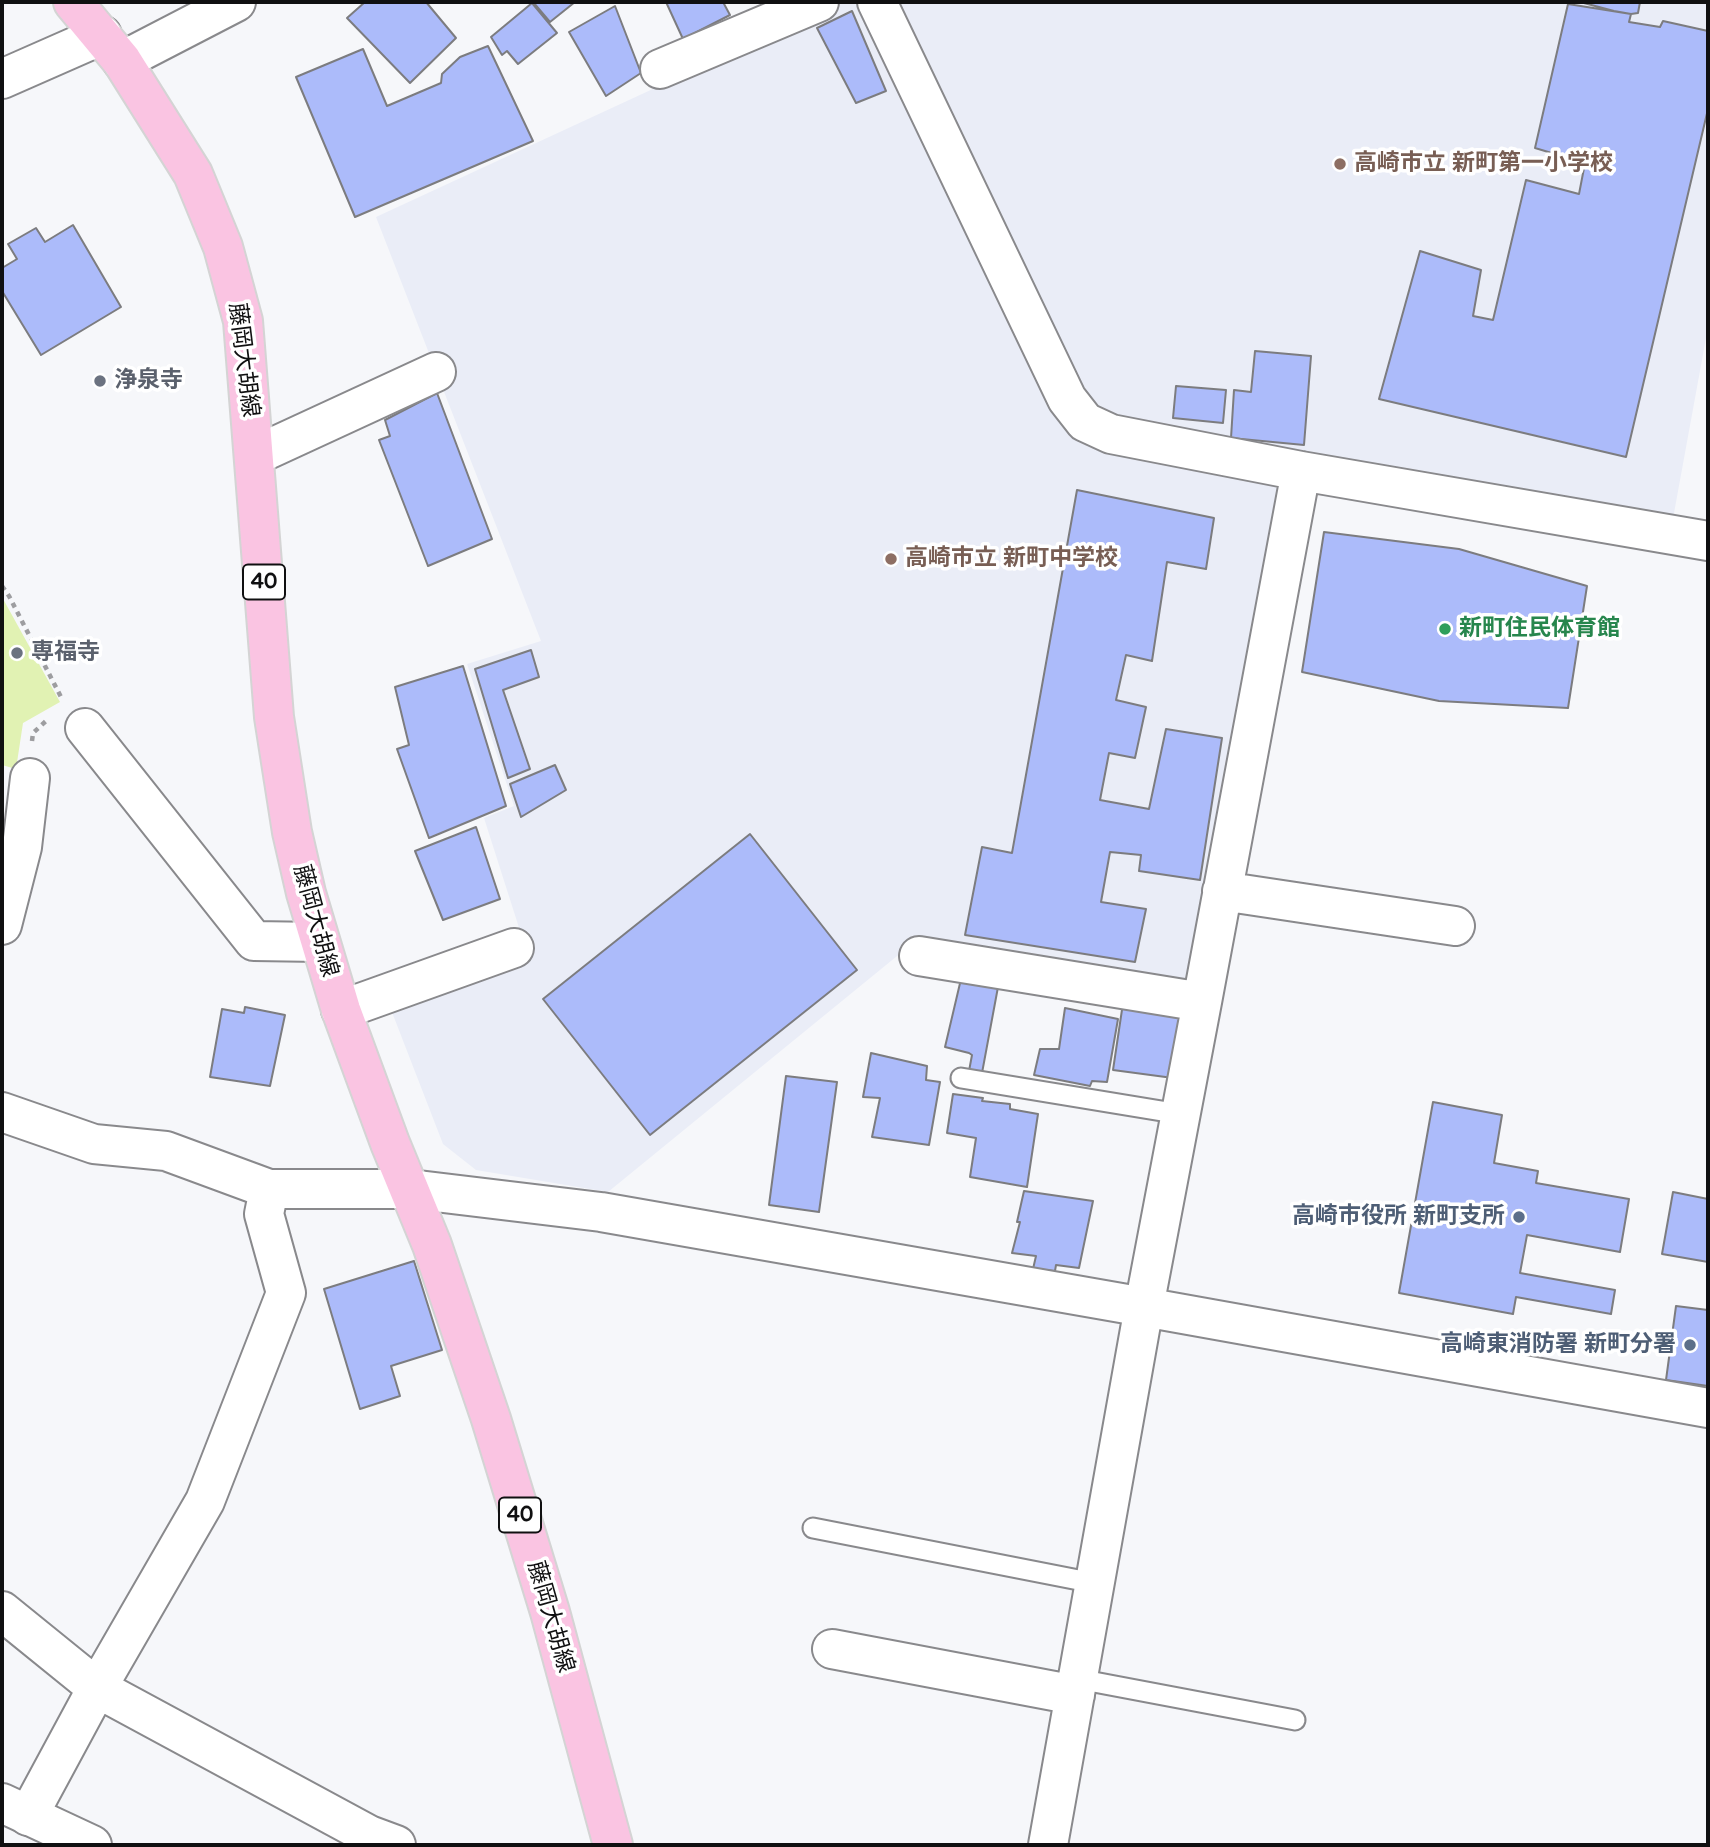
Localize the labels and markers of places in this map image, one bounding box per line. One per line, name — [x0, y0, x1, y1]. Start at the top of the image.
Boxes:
place label: 高崎市立 新町第一小学校 — [1354, 150, 1613, 178]
marker: 高崎市立 新町第一小学校 — [1332, 156, 1348, 172]
place label: 浄泉寺 — [114, 367, 183, 395]
marker: 浄泉寺 — [92, 373, 108, 389]
place label: 高崎市立 新町中学校 — [905, 545, 1118, 573]
marker: 高崎市立 新町中学校 — [883, 551, 899, 567]
place label: 新町住民体育館 — [1459, 615, 1620, 643]
marker: 新町住民体育館 — [1437, 621, 1453, 637]
place label: 専福寺 — [31, 639, 100, 667]
marker: 専福寺 — [9, 645, 25, 661]
place label: 高崎市役所 新町支所 — [1292, 1203, 1505, 1231]
marker: 高崎市役所 新町支所 — [1511, 1209, 1527, 1225]
place label: 高崎東消防署 新町分署 — [1440, 1331, 1676, 1359]
marker: 高崎東消防署 新町分署 — [1682, 1337, 1698, 1353]

